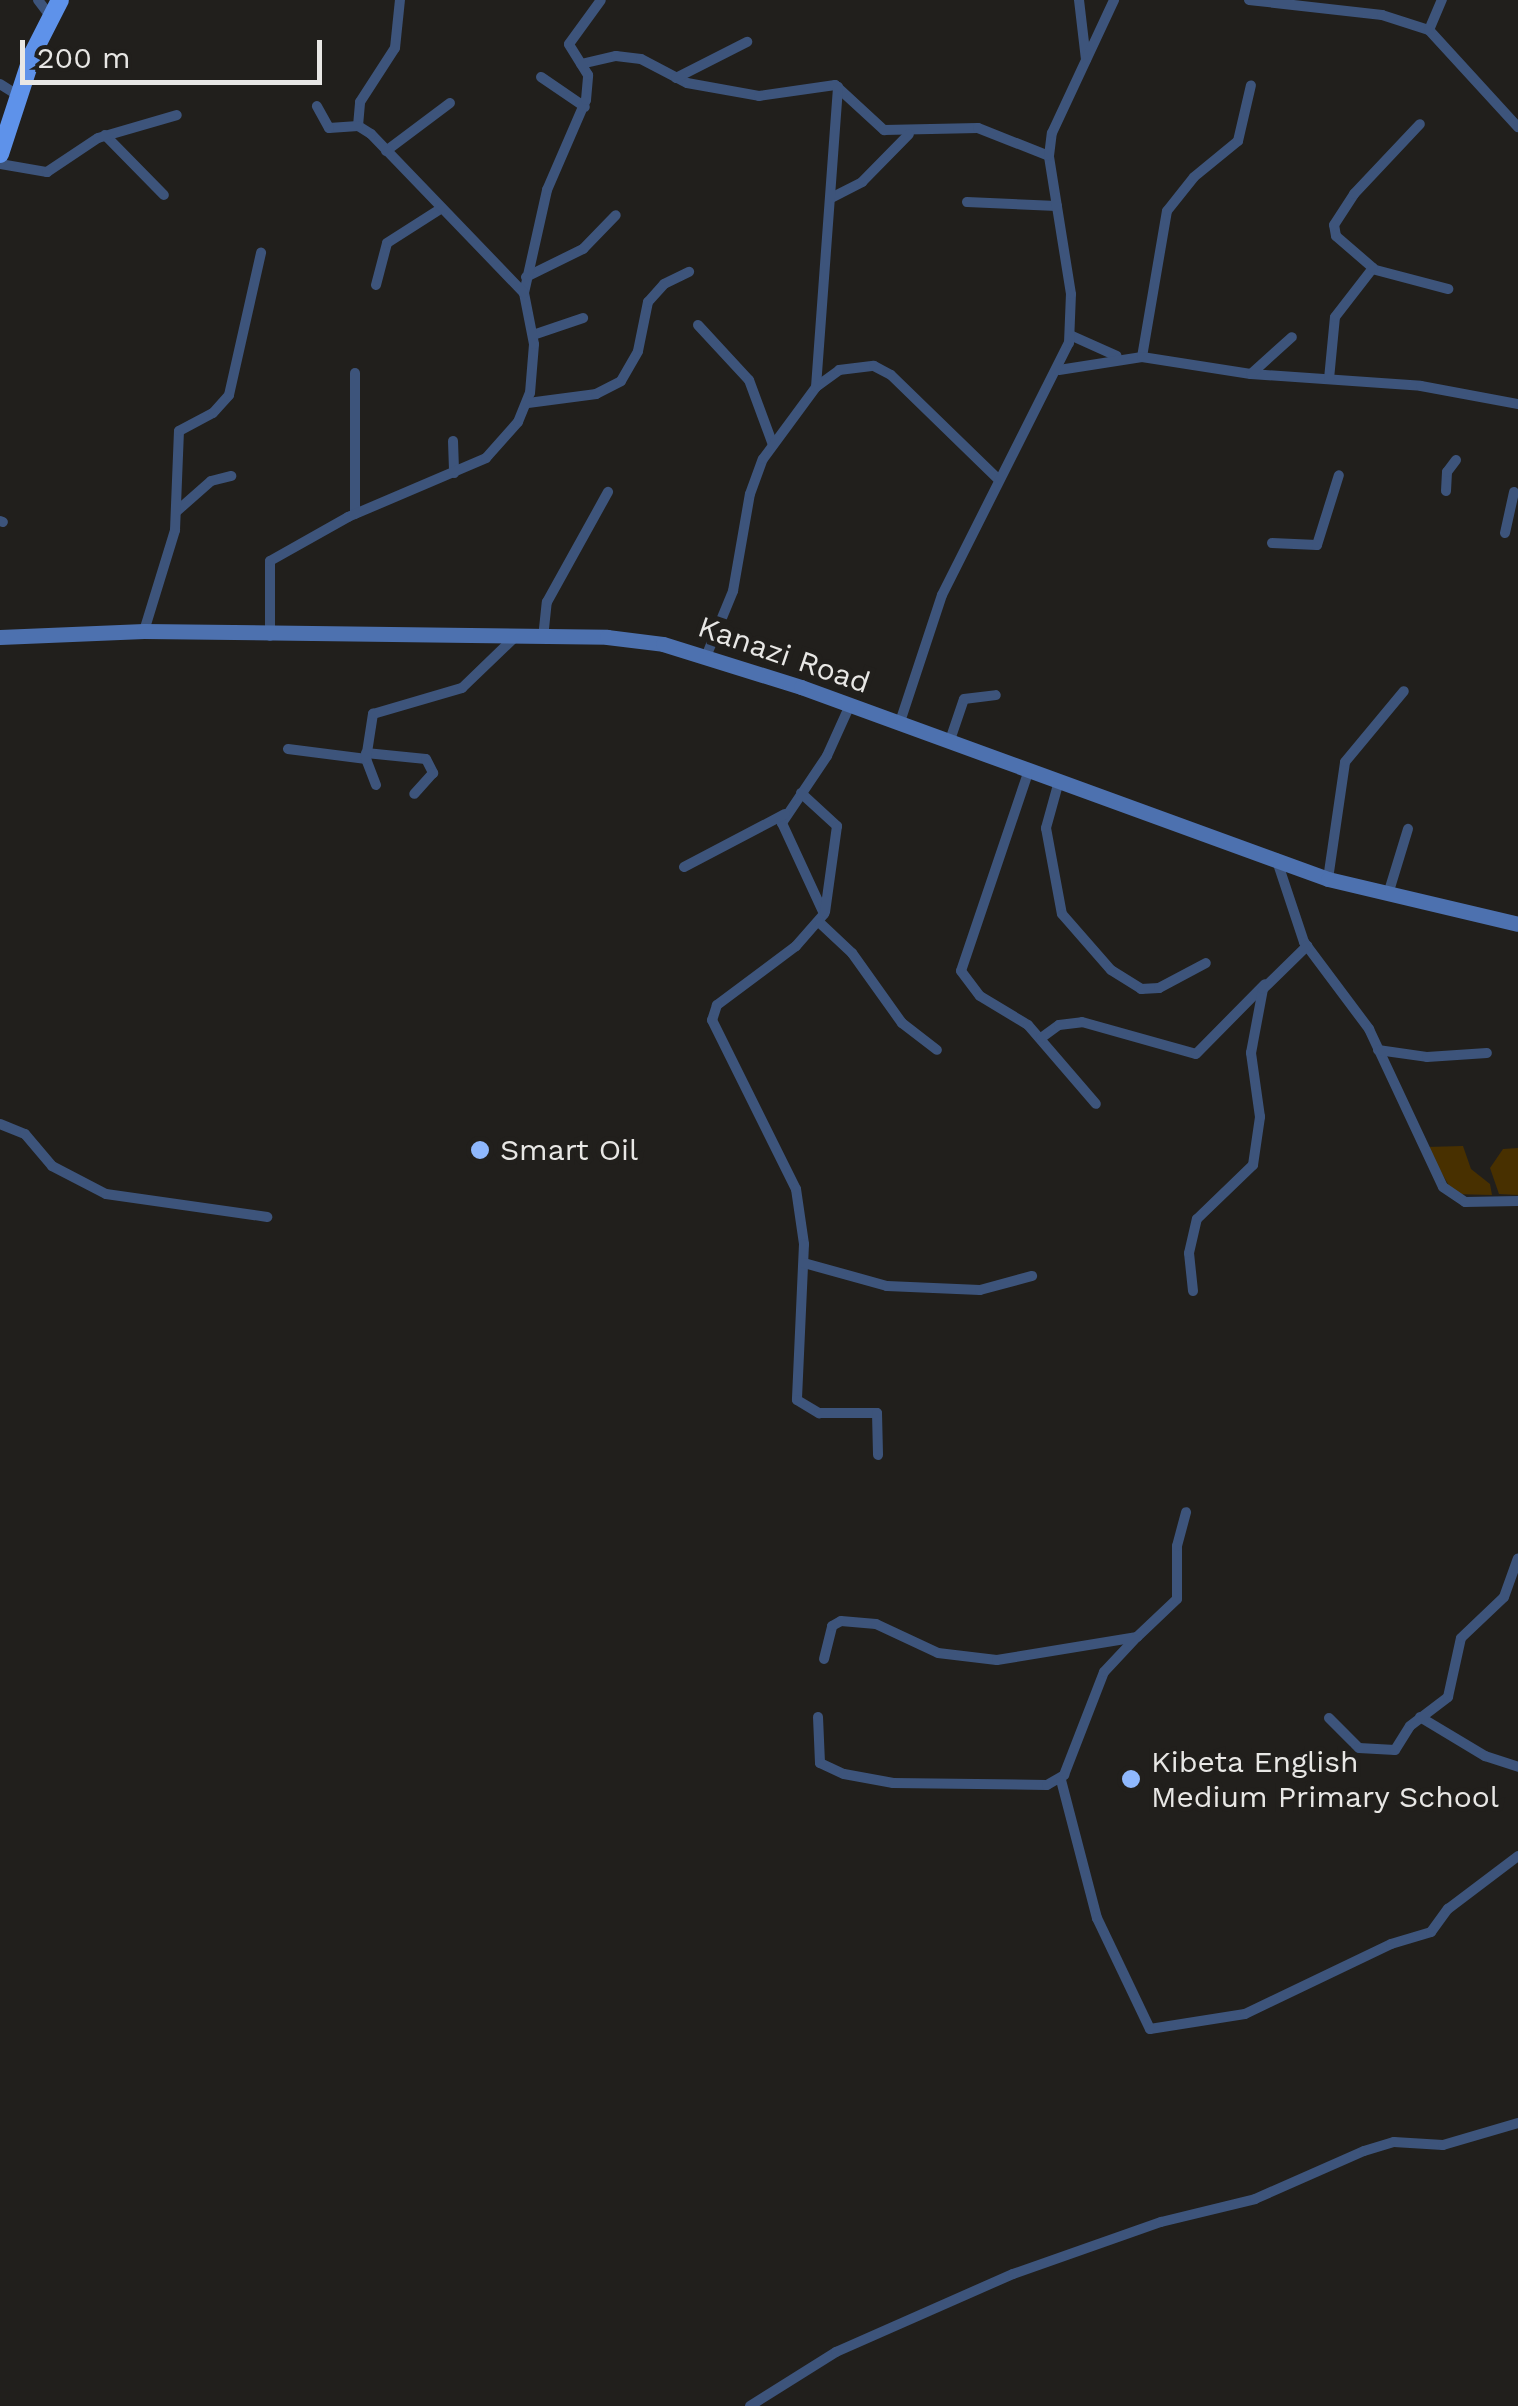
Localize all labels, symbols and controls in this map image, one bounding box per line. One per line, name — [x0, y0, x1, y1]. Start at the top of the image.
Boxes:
scale bar — [25, 20, 328, 82]
text: 200 m — [37, 40, 131, 75]
street label: Kanazi Road — [693, 609, 875, 701]
place label: Smart Oil — [500, 1132, 638, 1168]
marker: Smart Oil — [469, 1139, 491, 1161]
place label: Kibeta English Medium Primary School — [1151, 1744, 1500, 1814]
marker: Kibeta English Medium Primary School — [1120, 1768, 1142, 1790]

